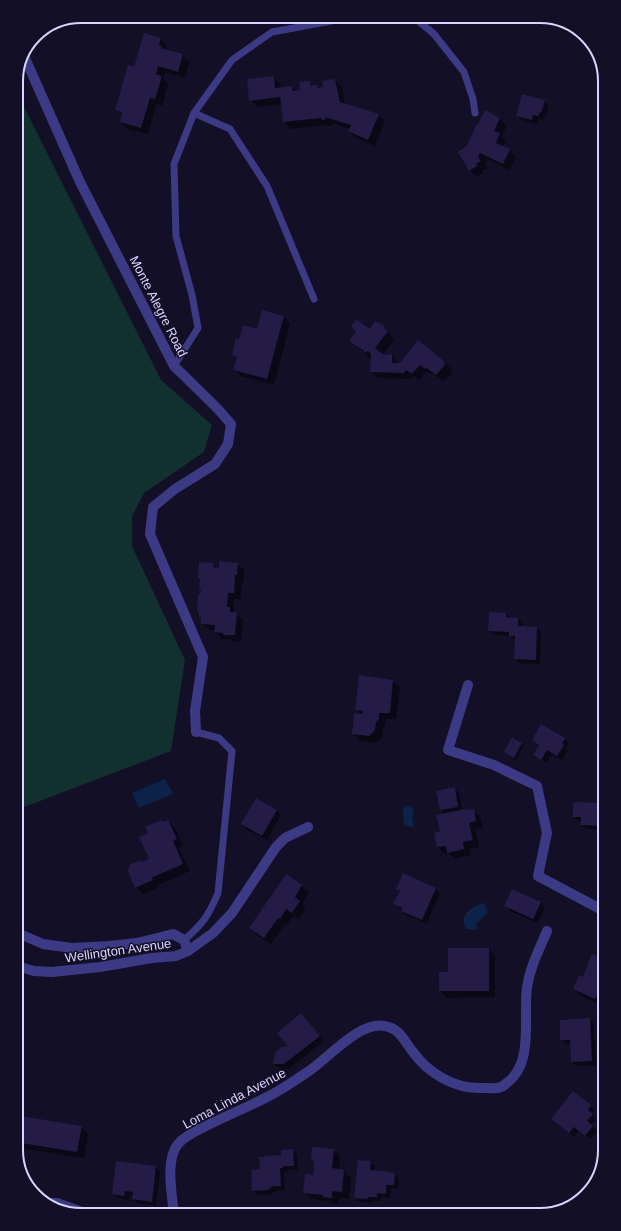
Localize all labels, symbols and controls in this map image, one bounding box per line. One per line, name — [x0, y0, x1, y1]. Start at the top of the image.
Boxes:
street label: Monte Alegre Road — [127, 253, 191, 359]
street label: Wellington Avenue — [64, 936, 172, 965]
street label: Loma Linda Avenue — [180, 1065, 288, 1132]

